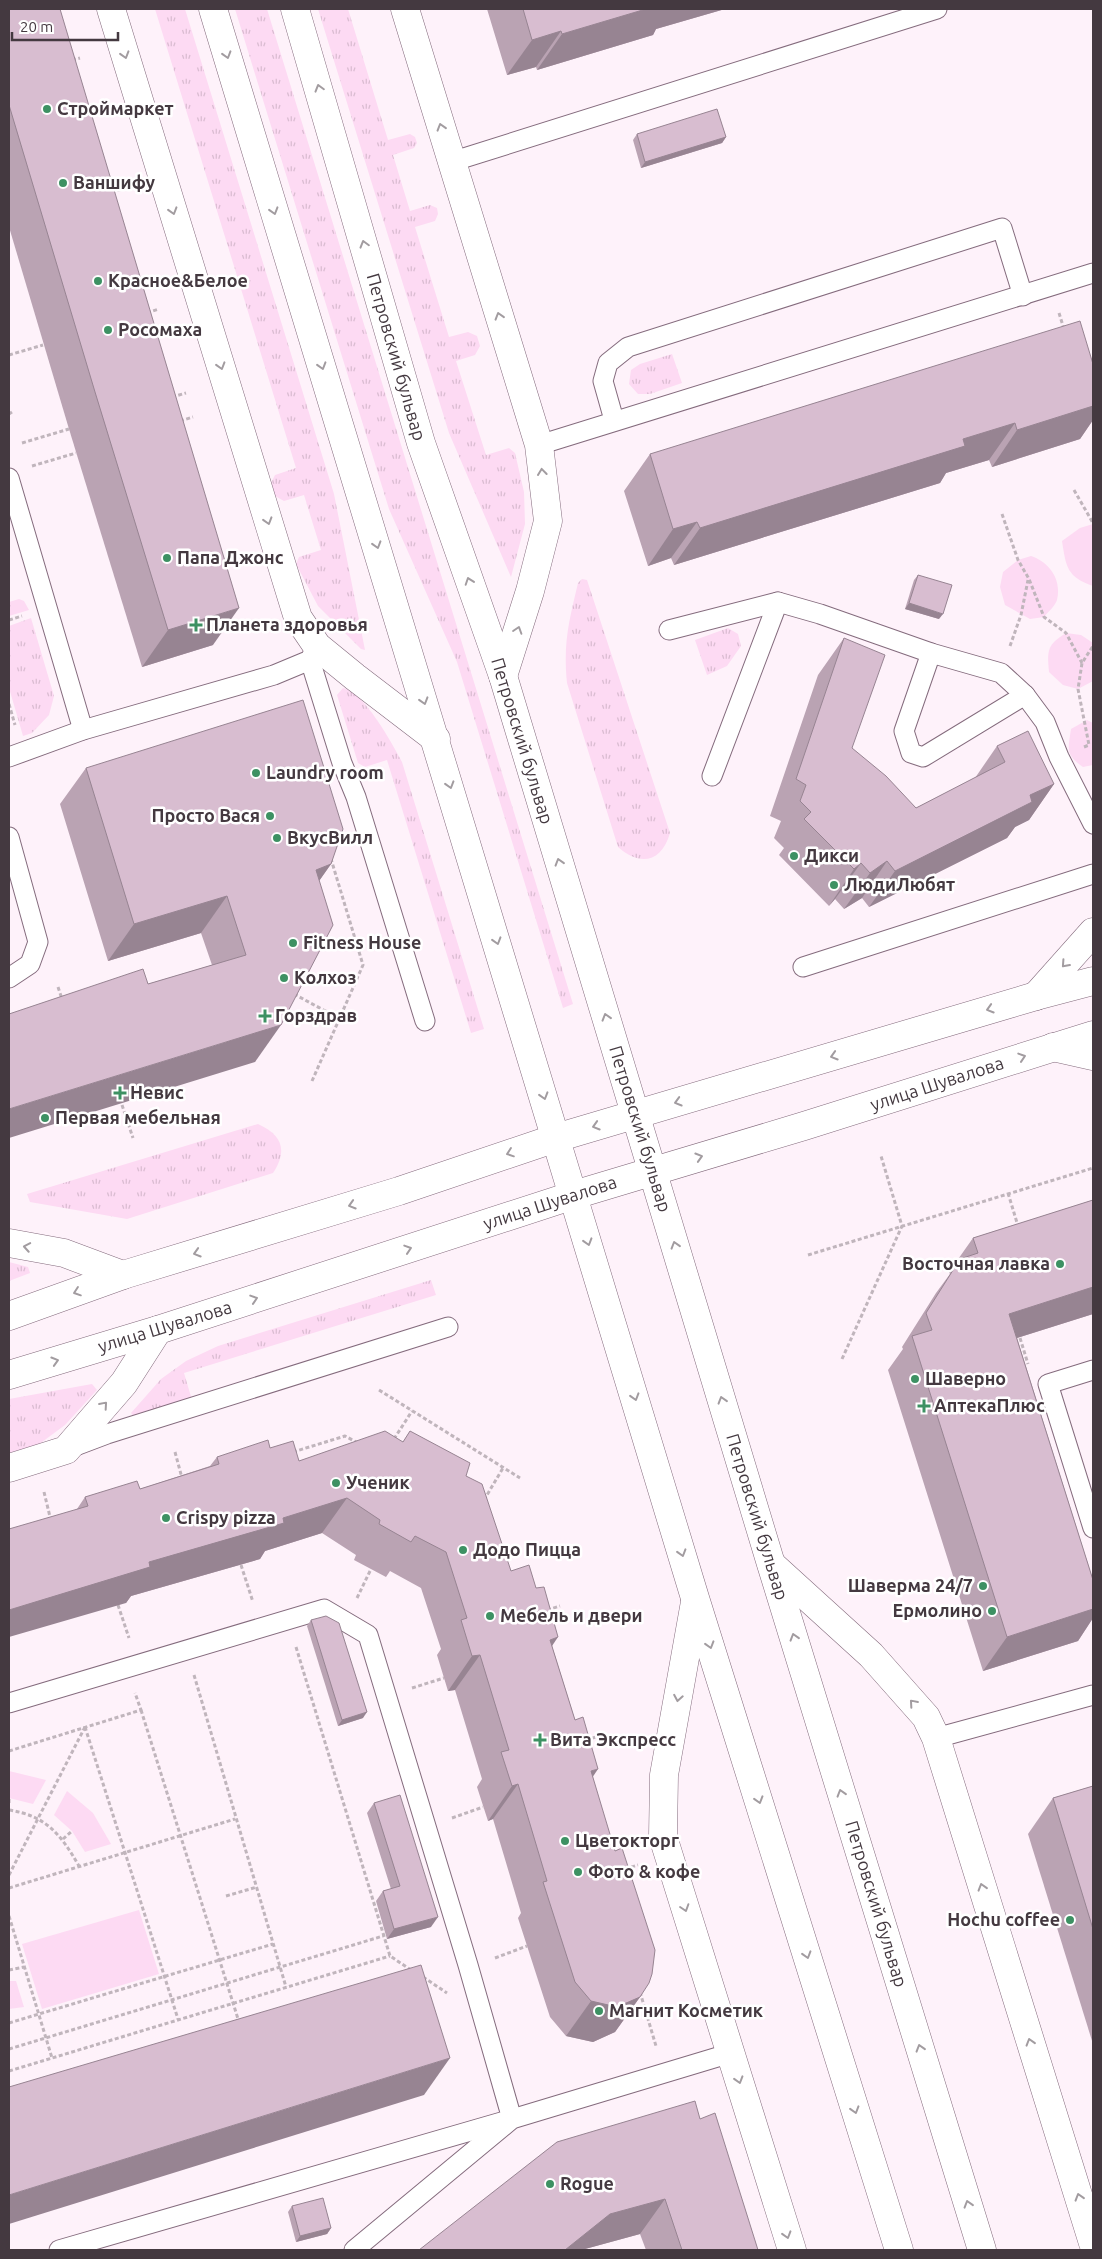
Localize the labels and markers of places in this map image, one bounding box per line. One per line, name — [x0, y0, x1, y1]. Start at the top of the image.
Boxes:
place label: Строймаркет — [57, 98, 174, 118]
marker: Строймаркет — [41, 103, 53, 115]
place label: Ваншифу — [73, 172, 156, 192]
marker: Ваншифу — [57, 177, 69, 189]
place label: Красное&Белое — [108, 270, 248, 290]
marker: Красное&Белое — [92, 275, 104, 287]
place label: Росомаха — [118, 319, 202, 339]
marker: Росомаха — [102, 324, 114, 336]
place label: Папа Джонс — [177, 547, 284, 567]
marker: Папа Джонс — [161, 552, 173, 564]
place label: Планета здоровья — [206, 614, 368, 634]
marker: Планета здоровья — [190, 619, 202, 631]
place label: Laundry room — [266, 762, 384, 782]
marker: Laundry room — [250, 767, 262, 779]
place label: Просто Вася — [151, 805, 260, 825]
marker: Просто Вася — [264, 810, 276, 822]
place label: ВкусВилл — [287, 827, 373, 847]
marker: ВкусВилл — [271, 832, 283, 844]
place label: Дикси — [804, 845, 859, 865]
marker: Дикси — [788, 850, 800, 862]
place label: ЛюдиЛюбят — [844, 874, 955, 894]
marker: ЛюдиЛюбят — [828, 879, 840, 891]
place label: Fitness House — [303, 932, 421, 952]
marker: Fitness House — [287, 937, 299, 949]
place label: Колхоз — [294, 967, 356, 987]
marker: Колхоз — [278, 972, 290, 984]
place label: Горздрав — [275, 1005, 357, 1025]
marker: Горздрав — [259, 1010, 271, 1022]
place label: Невис — [130, 1082, 184, 1102]
marker: Невис — [114, 1087, 126, 1099]
place label: Первая мебельная — [55, 1107, 221, 1127]
marker: Первая мебельная — [39, 1112, 51, 1124]
place label: Восточная лавка — [902, 1253, 1050, 1273]
marker: Восточная лавка — [1054, 1258, 1066, 1270]
place label: Шаверно — [925, 1368, 1006, 1388]
marker: Шаверно — [909, 1373, 921, 1385]
place label: АптекаПлюс — [934, 1395, 1045, 1415]
marker: АптекаПлюс — [918, 1400, 930, 1412]
place label: Ученик — [346, 1472, 410, 1492]
marker: Ученик — [330, 1477, 342, 1489]
place label: Crispy pizza — [176, 1507, 276, 1527]
marker: Crispy pizza — [160, 1512, 172, 1524]
place label: Додо Пицца — [473, 1539, 581, 1559]
marker: Додо Пицца — [457, 1544, 469, 1556]
place label: Шаверма 24/7 — [848, 1575, 973, 1595]
marker: Шаверма 24/7 — [977, 1580, 989, 1592]
place label: Ермолино — [893, 1600, 982, 1620]
place label: Мебель и двери — [500, 1605, 643, 1625]
marker: Ермолино — [986, 1605, 998, 1617]
marker: Мебель и двери — [484, 1610, 496, 1622]
place label: Вита Экспресс — [550, 1729, 676, 1749]
marker: Вита Экспресс — [534, 1734, 546, 1746]
place label: Цветокторг — [575, 1830, 679, 1850]
marker: Цветокторг — [559, 1835, 571, 1847]
place label: Фото & кофе — [588, 1861, 700, 1881]
marker: Фото & кофе — [572, 1866, 584, 1878]
place label: Hochu coffee — [947, 1909, 1060, 1929]
marker: Hochu coffee — [1064, 1914, 1076, 1926]
place label: Магнит Косметик — [609, 2000, 764, 2020]
marker: Магнит Косметик — [593, 2005, 605, 2017]
place label: Rogue — [560, 2173, 614, 2193]
marker: Rogue — [544, 2178, 556, 2190]

